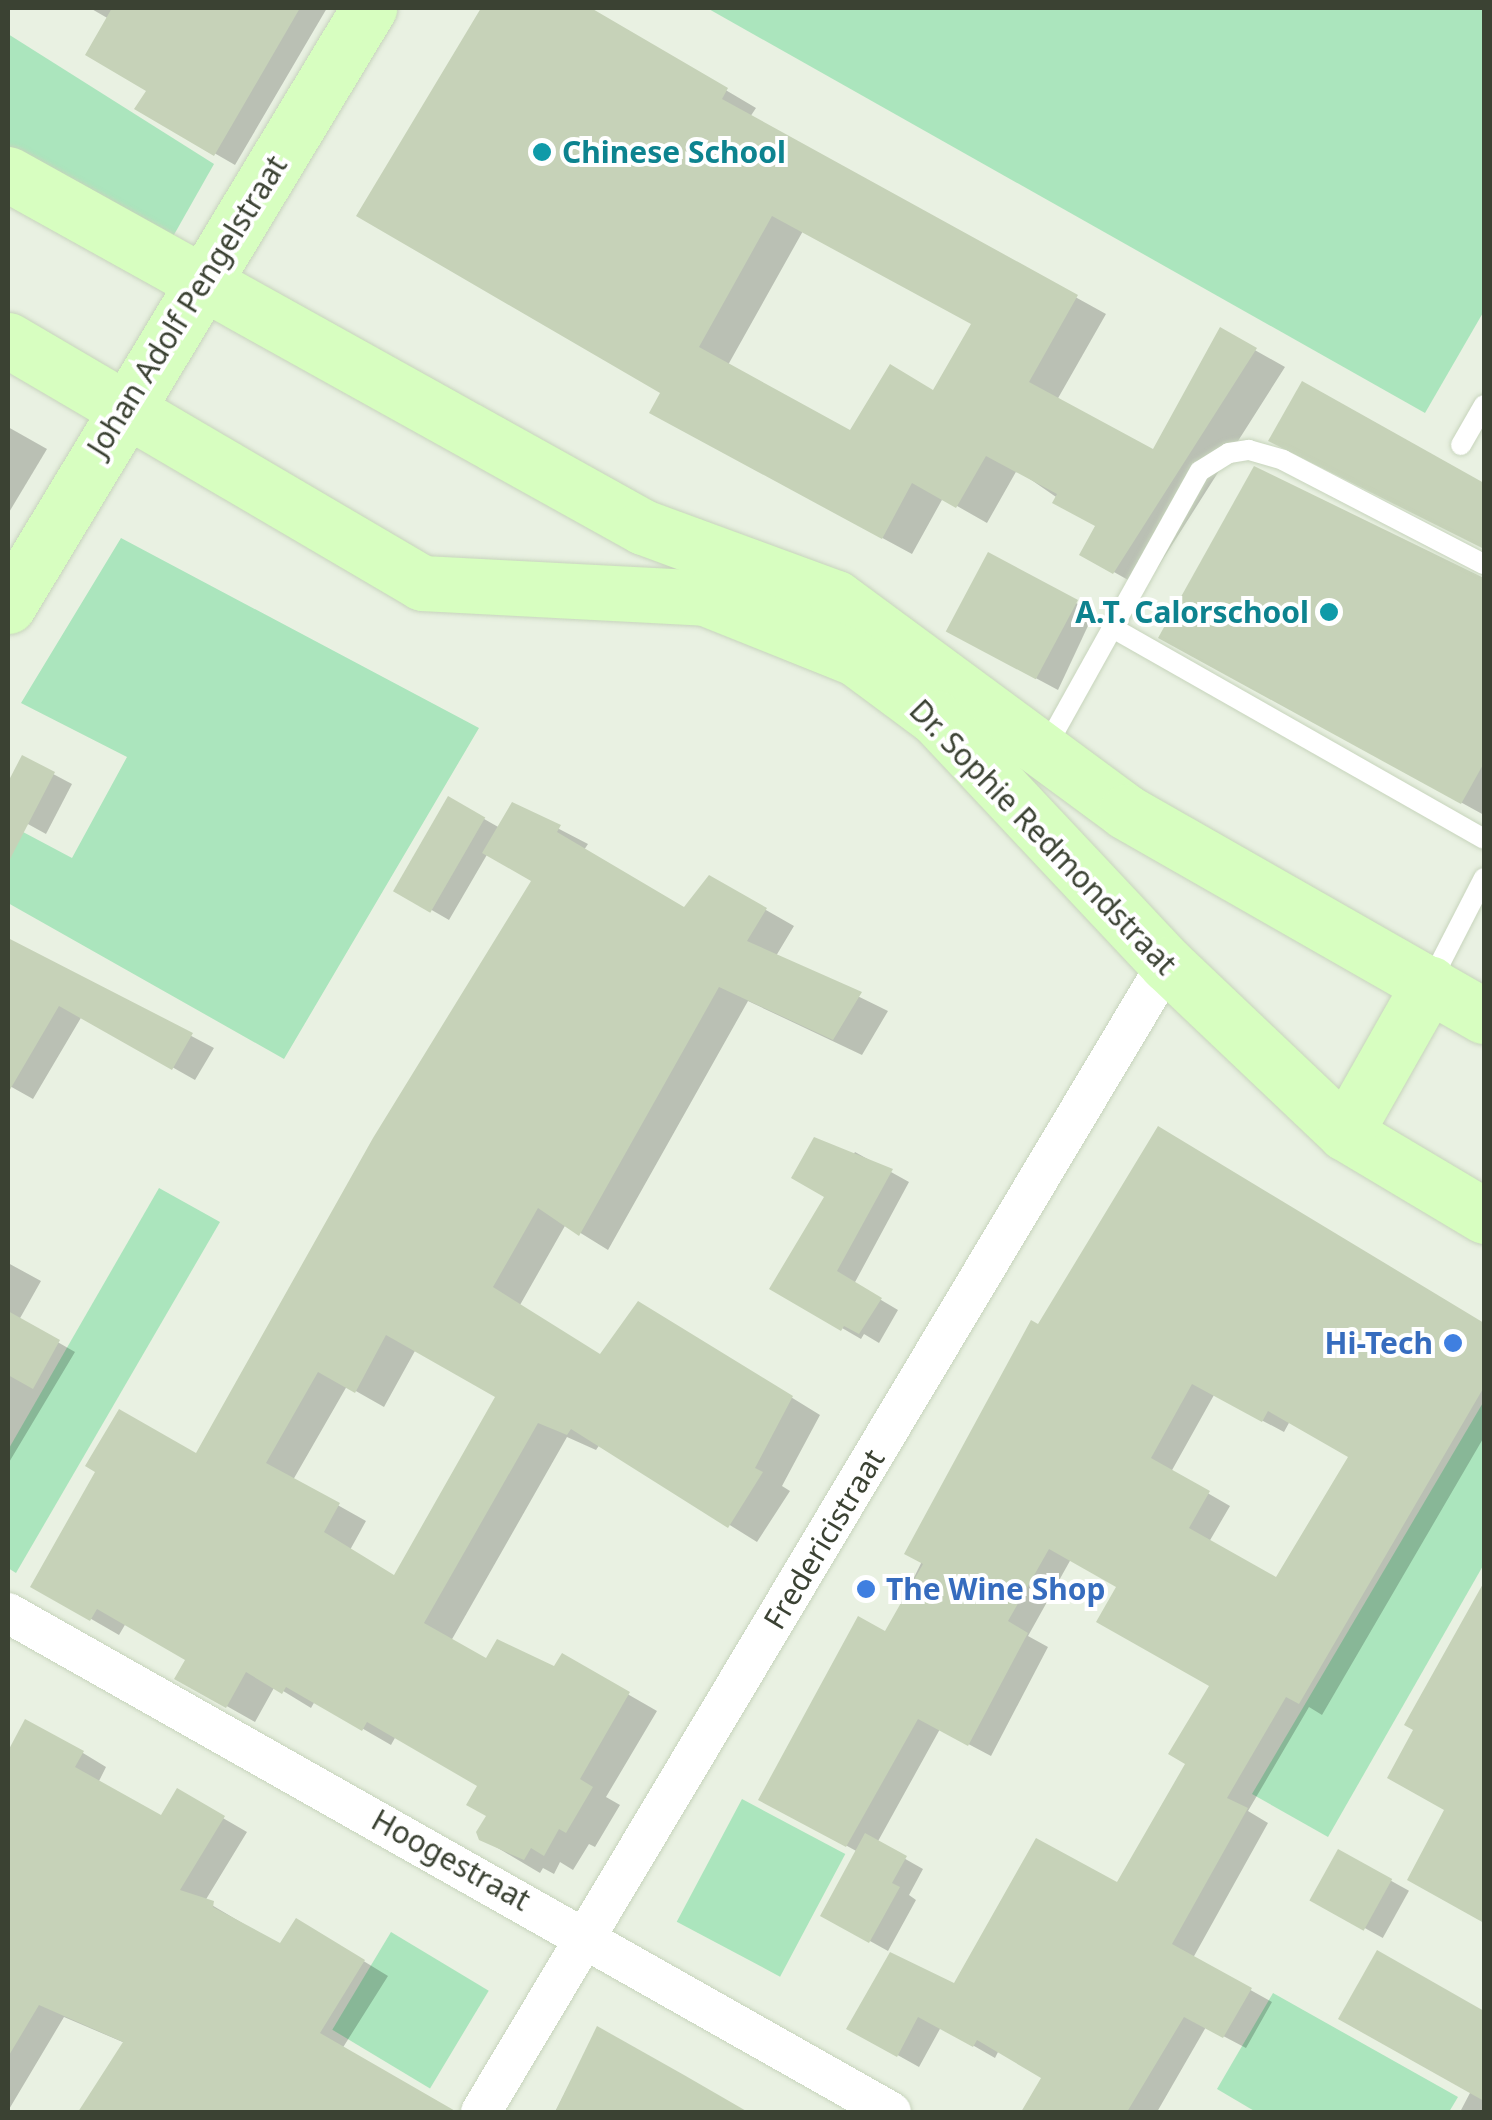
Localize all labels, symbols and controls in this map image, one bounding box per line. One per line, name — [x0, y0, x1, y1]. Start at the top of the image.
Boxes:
place label: Chinese School — [562, 134, 786, 170]
marker: Chinese School — [531, 141, 553, 163]
street label: Johan Adolf Pengelstraat — [80, 149, 294, 463]
place label: A.T. Calorschool — [1075, 594, 1309, 630]
marker: A.T. Calorschool — [1318, 601, 1340, 623]
street label: Dr. Sophie Redmondstraat — [902, 692, 1184, 982]
place label: Hi-Tech — [1325, 1325, 1433, 1361]
marker: Hi-Tech — [1442, 1332, 1464, 1354]
street label: Fredericistraat — [756, 1443, 892, 1635]
place label: The Wine Shop — [886, 1571, 1105, 1607]
marker: The Wine Shop — [855, 1578, 877, 1600]
street label: Hoogestraat — [366, 1802, 536, 1918]

